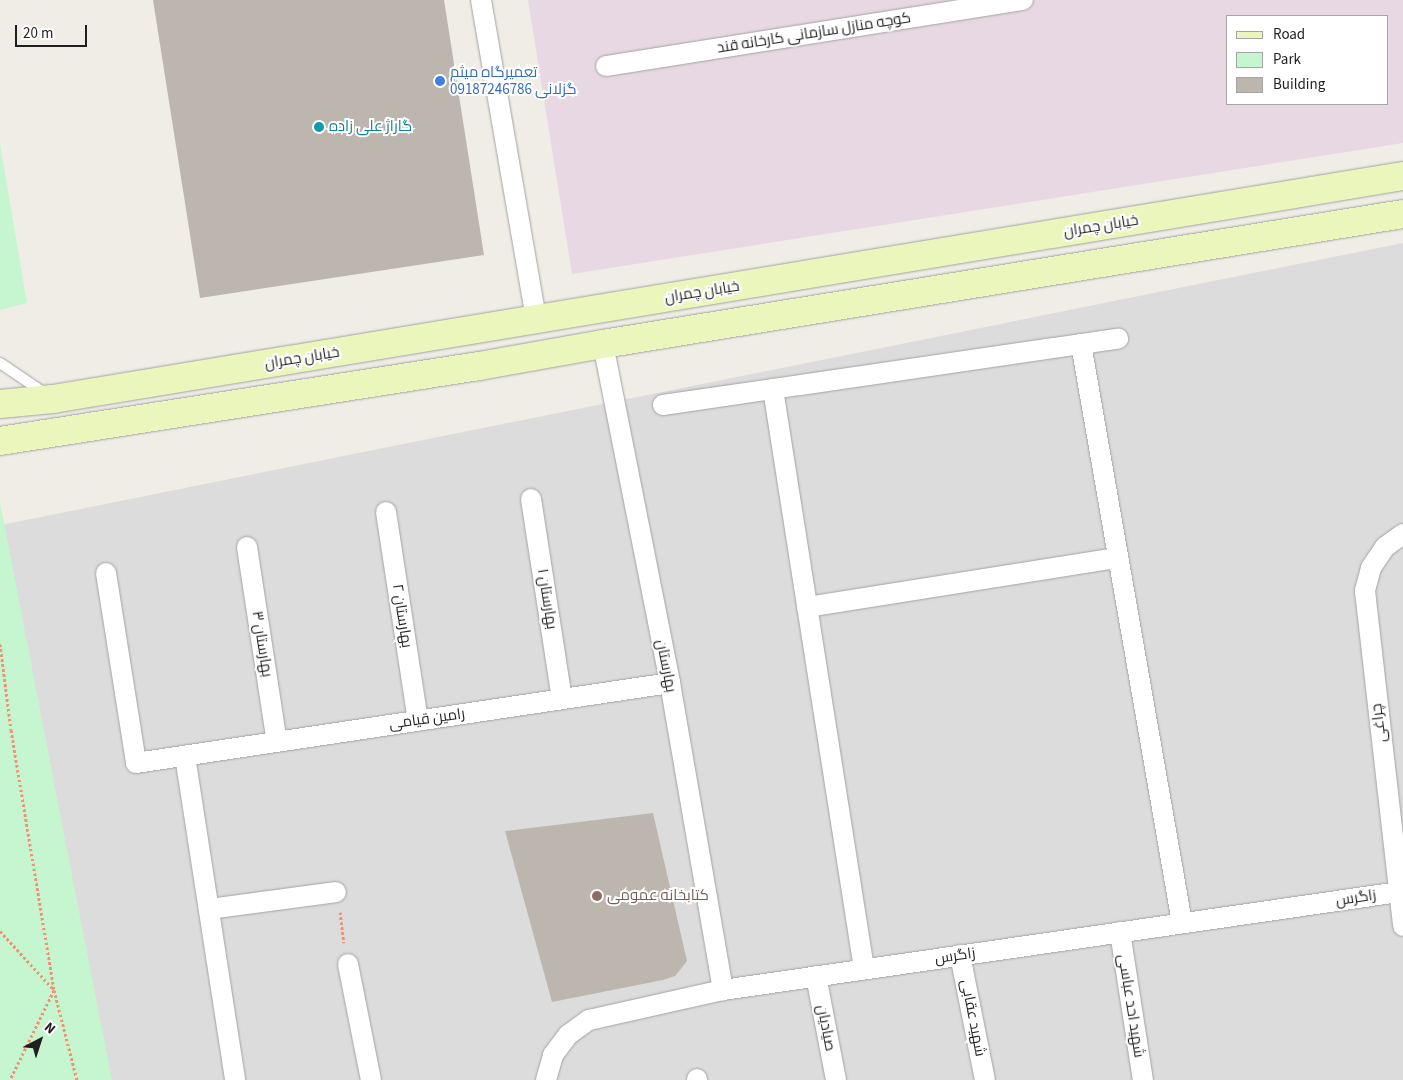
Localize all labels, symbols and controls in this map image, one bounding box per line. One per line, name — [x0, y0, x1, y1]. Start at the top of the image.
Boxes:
street label: کوچه منازل سازمانی کارخانه قند — [716, 9, 912, 57]
scale bar — [18, 15, 90, 47]
legend — [1226, 15, 1388, 105]
text: 20 m — [23, 23, 53, 44]
text: Road — [1273, 24, 1305, 45]
text: Park — [1273, 49, 1301, 70]
place label: تعمیرگاه میثم گزلانی 09187246786 — [450, 63, 577, 98]
text: Building — [1273, 74, 1325, 95]
marker: تعمیرگاه میثم گزلانی 09187246786 — [434, 75, 446, 87]
place label: گاراژ علی زاده — [329, 118, 412, 136]
marker: گاراژ علی زاده — [313, 121, 325, 133]
street label: خیابان چمران — [1062, 211, 1140, 241]
street label: خیابان چمران — [663, 277, 741, 307]
street label: خیابان چمران — [263, 343, 341, 373]
street label: بهارستان ۱ — [533, 567, 561, 631]
street label: بهارستان ۲ — [388, 583, 416, 649]
street label: بهارستان ۳ — [248, 610, 276, 678]
street label: بهارستان — [652, 638, 680, 694]
street label: چراغی — [1368, 703, 1390, 743]
street label: رامین قیامی — [388, 705, 466, 733]
street label: زاگرس — [1335, 886, 1377, 910]
place label: کتابخانه عمومی — [607, 887, 709, 905]
marker: کتابخانه عمومی — [591, 890, 603, 902]
street label: زاگرس — [934, 944, 976, 968]
street label: شهید احد عباسی — [1114, 953, 1148, 1059]
street label: شهید عقابی — [957, 978, 989, 1058]
street label: صیادیان — [813, 1003, 839, 1053]
north arrow — [15, 1015, 65, 1065]
text: N — [40, 1018, 60, 1039]

